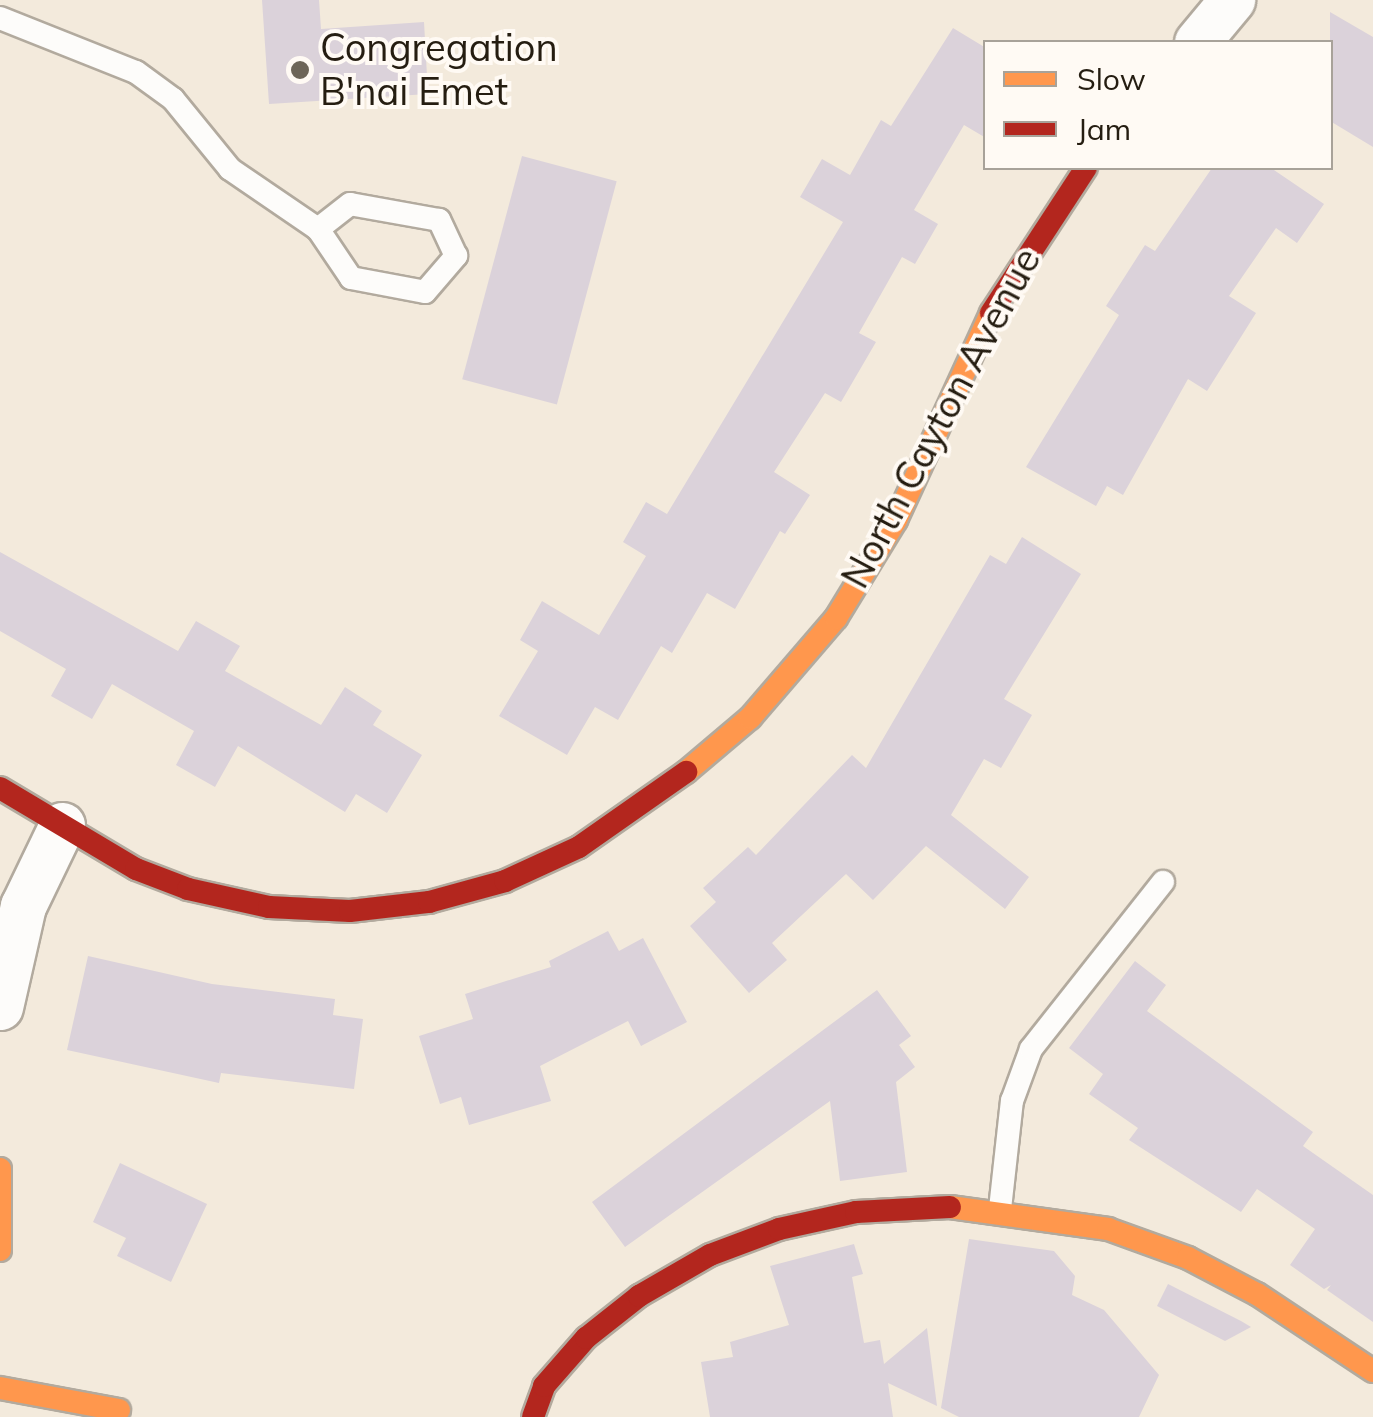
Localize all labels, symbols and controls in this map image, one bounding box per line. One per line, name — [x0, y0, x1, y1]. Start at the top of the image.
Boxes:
place label: Congregation B'nai Emet — [320, 25, 558, 114]
legend — [983, 40, 1333, 170]
marker: Congregation B'nai Emet — [289, 59, 311, 81]
text: Slow — [1077, 60, 1146, 98]
text: Jam — [1077, 110, 1131, 148]
street label: North Cayton Avenue — [832, 240, 1050, 596]

